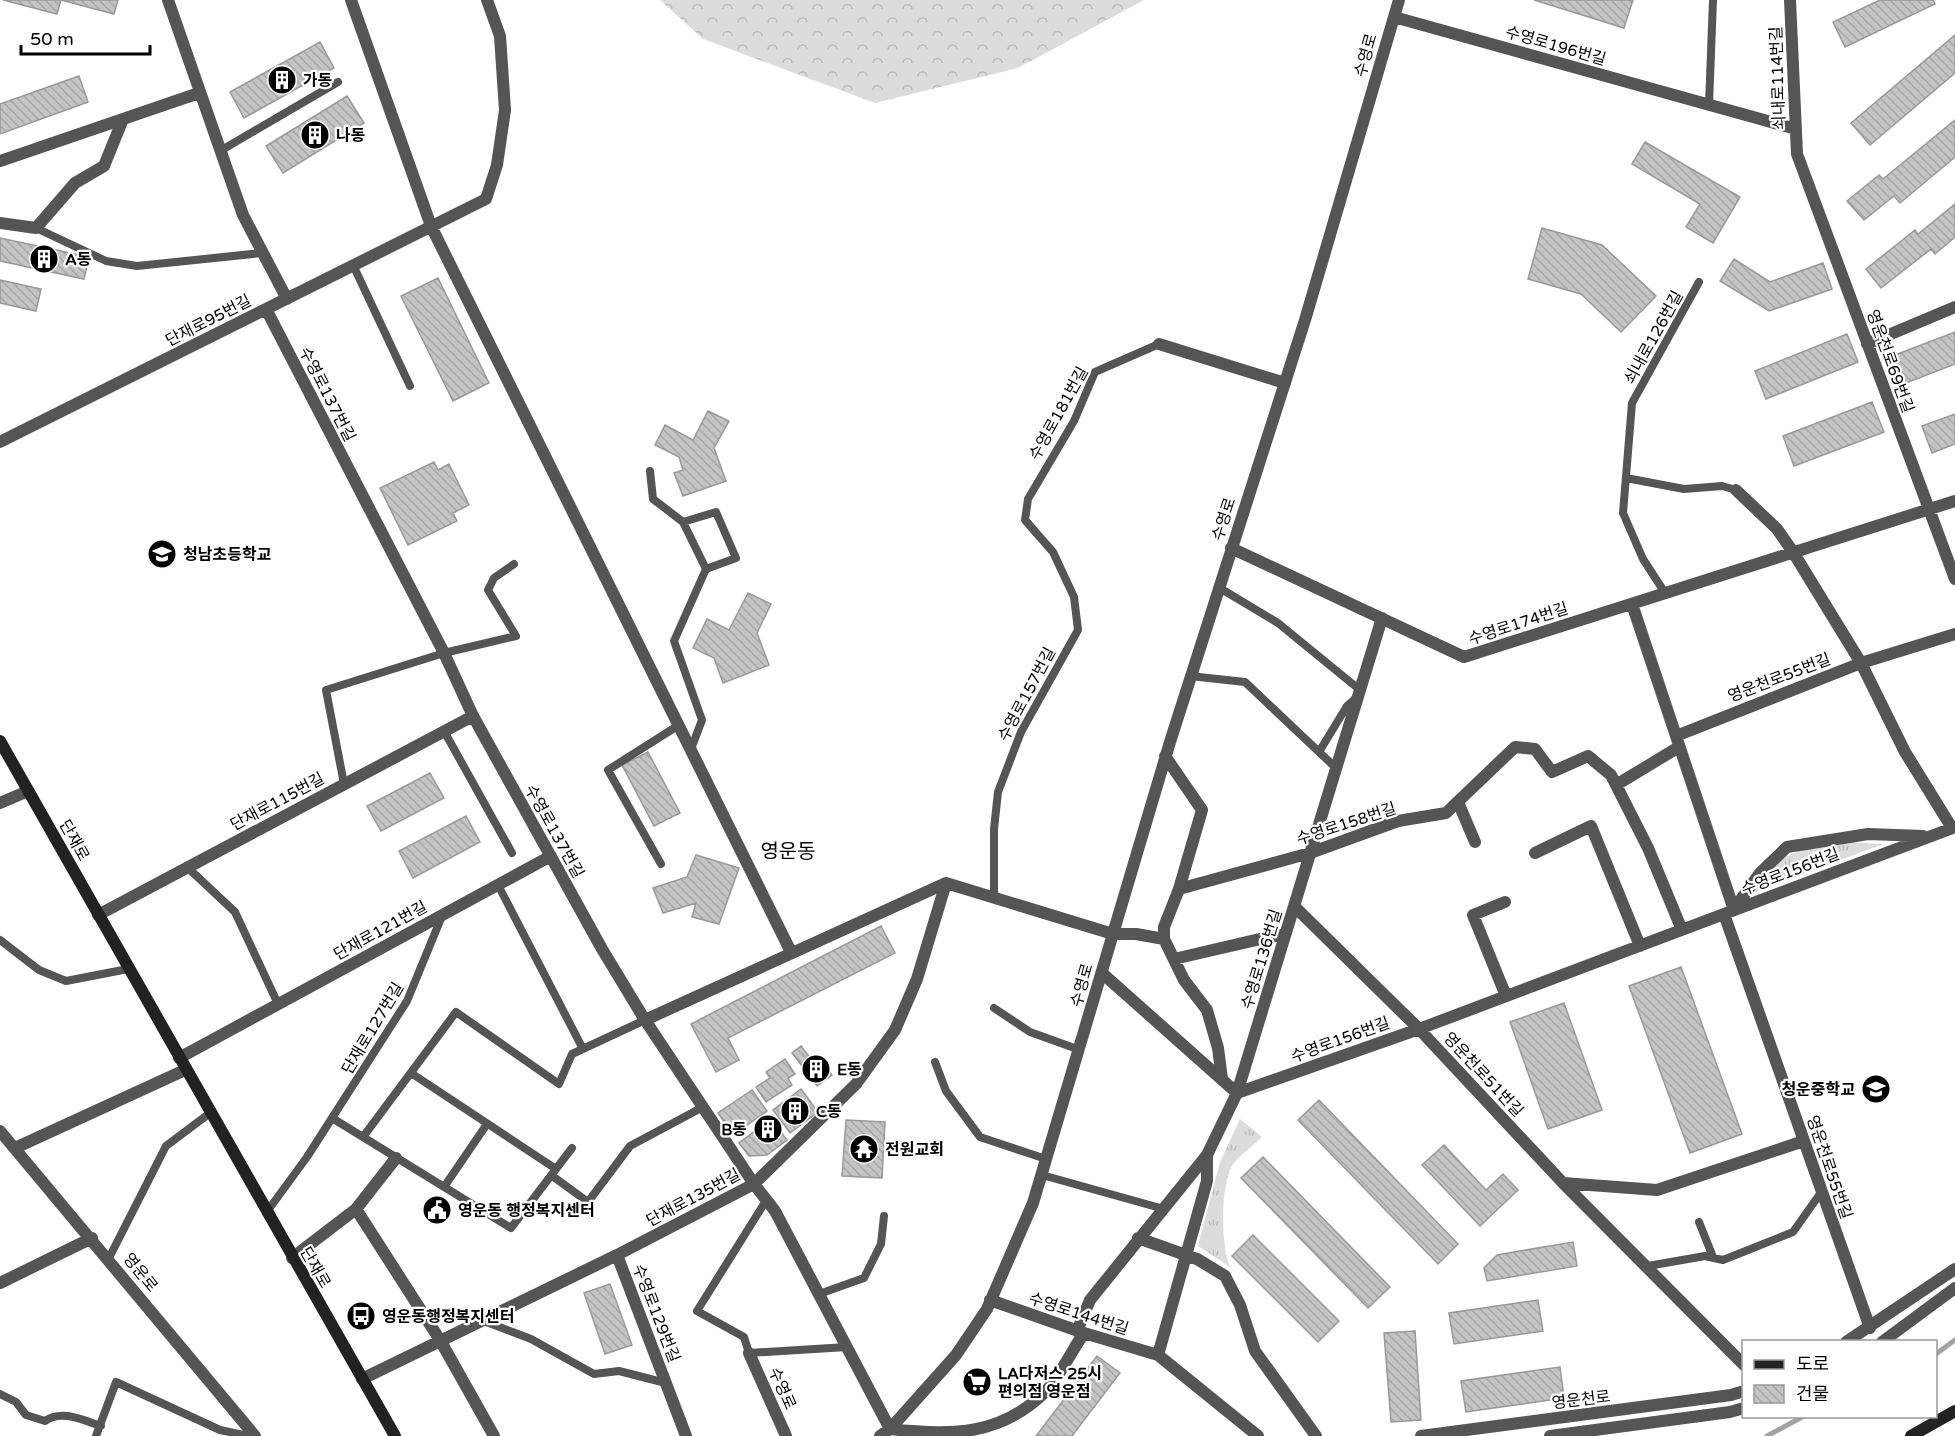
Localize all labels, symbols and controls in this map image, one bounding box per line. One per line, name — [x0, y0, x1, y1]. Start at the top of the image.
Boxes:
scale bar — [21, 18, 150, 56]
street label: 수영로196번길 — [1503, 22, 1608, 70]
street label: 쇠내로114번길 — [1766, 26, 1790, 130]
text: 50 m — [30, 28, 74, 50]
street label: 수영로 — [1350, 31, 1382, 79]
building icon: 가동 — [266, 64, 298, 96]
place label: 가동 — [303, 71, 332, 91]
building icon: 나동 — [299, 119, 331, 151]
place label: 나동 — [336, 126, 365, 146]
building icon: A동 — [28, 243, 60, 275]
place label: A동 — [65, 250, 92, 270]
street label: 쇠내로126번길 — [1620, 287, 1688, 388]
street label: 단재로95번길 — [162, 291, 255, 351]
street label: 영운천로69번길 — [1862, 307, 1918, 416]
street label: 수영로137번길 — [295, 344, 360, 445]
street label: 수영로181번길 — [1025, 363, 1093, 464]
street label: 수영로 — [1208, 495, 1240, 543]
school or university icon: 청남초등학교 — [146, 538, 178, 570]
place label: 청남초등학교 — [183, 545, 272, 565]
street label: 수영로174번길 — [1466, 598, 1571, 649]
street label: 수영로157번길 — [994, 644, 1060, 745]
street label: 영운천로55번길 — [1725, 649, 1834, 707]
street label: 단재로115번길 — [227, 769, 328, 835]
street label: 수영로137번길 — [520, 781, 588, 882]
street label: 수영로158번길 — [1294, 798, 1399, 849]
street label: 단재로 — [55, 816, 94, 865]
district label: 영운동 — [760, 840, 816, 864]
street label: 수영로156번길 — [1738, 844, 1842, 900]
street label: 단재로121번길 — [330, 897, 431, 965]
street label: 수영로136번길 — [1237, 907, 1287, 1012]
street label: 수영로 — [1066, 961, 1098, 1009]
street label: 단재로127번길 — [338, 979, 408, 1078]
street label: 수영로156번길 — [1288, 1013, 1393, 1067]
street label: 영운천로51번길 — [1439, 1028, 1528, 1121]
building icon: E동 — [800, 1053, 832, 1085]
place label: E동 — [837, 1060, 862, 1080]
school or university icon: 청운중학교 — [1860, 1073, 1892, 1105]
place label: 청운중학교 — [1781, 1080, 1855, 1100]
building icon: C동 — [779, 1095, 811, 1127]
place label: C동 — [816, 1102, 842, 1122]
building icon: B동 — [752, 1113, 784, 1145]
street label: 영운천로55번길 — [1802, 1113, 1856, 1222]
place label: B동 — [721, 1120, 747, 1140]
temple icon: 전원교회 — [848, 1133, 880, 1165]
place label: 전원교회 — [885, 1140, 944, 1160]
street label: 단재로135번길 — [643, 1165, 744, 1231]
public building icon: 영운동 행정복지센터 — [421, 1194, 453, 1226]
place label: 영운동 행정복지센터 — [458, 1201, 595, 1221]
street label: 단재로 — [295, 1243, 335, 1292]
street label: 영운로 — [119, 1249, 162, 1296]
street label: 수영로129번길 — [628, 1261, 684, 1365]
street label: 수영로144번길 — [1026, 1288, 1131, 1339]
bus stop icon: 영운동행정복지센터 — [345, 1300, 377, 1332]
place label: 영운동행정복지센터 — [382, 1307, 514, 1327]
legend — [1742, 1340, 1937, 1418]
text: 도로 — [1796, 1353, 1829, 1375]
street label: 수영로 — [764, 1364, 800, 1413]
place label: LA다저스 25시 편의점 영운점 — [998, 1364, 1102, 1402]
supermarket icon: LA다저스 25시 편의점 영운점 — [961, 1366, 993, 1398]
text: 건물 — [1796, 1383, 1829, 1405]
street label: 영운천로 — [1551, 1386, 1612, 1414]

